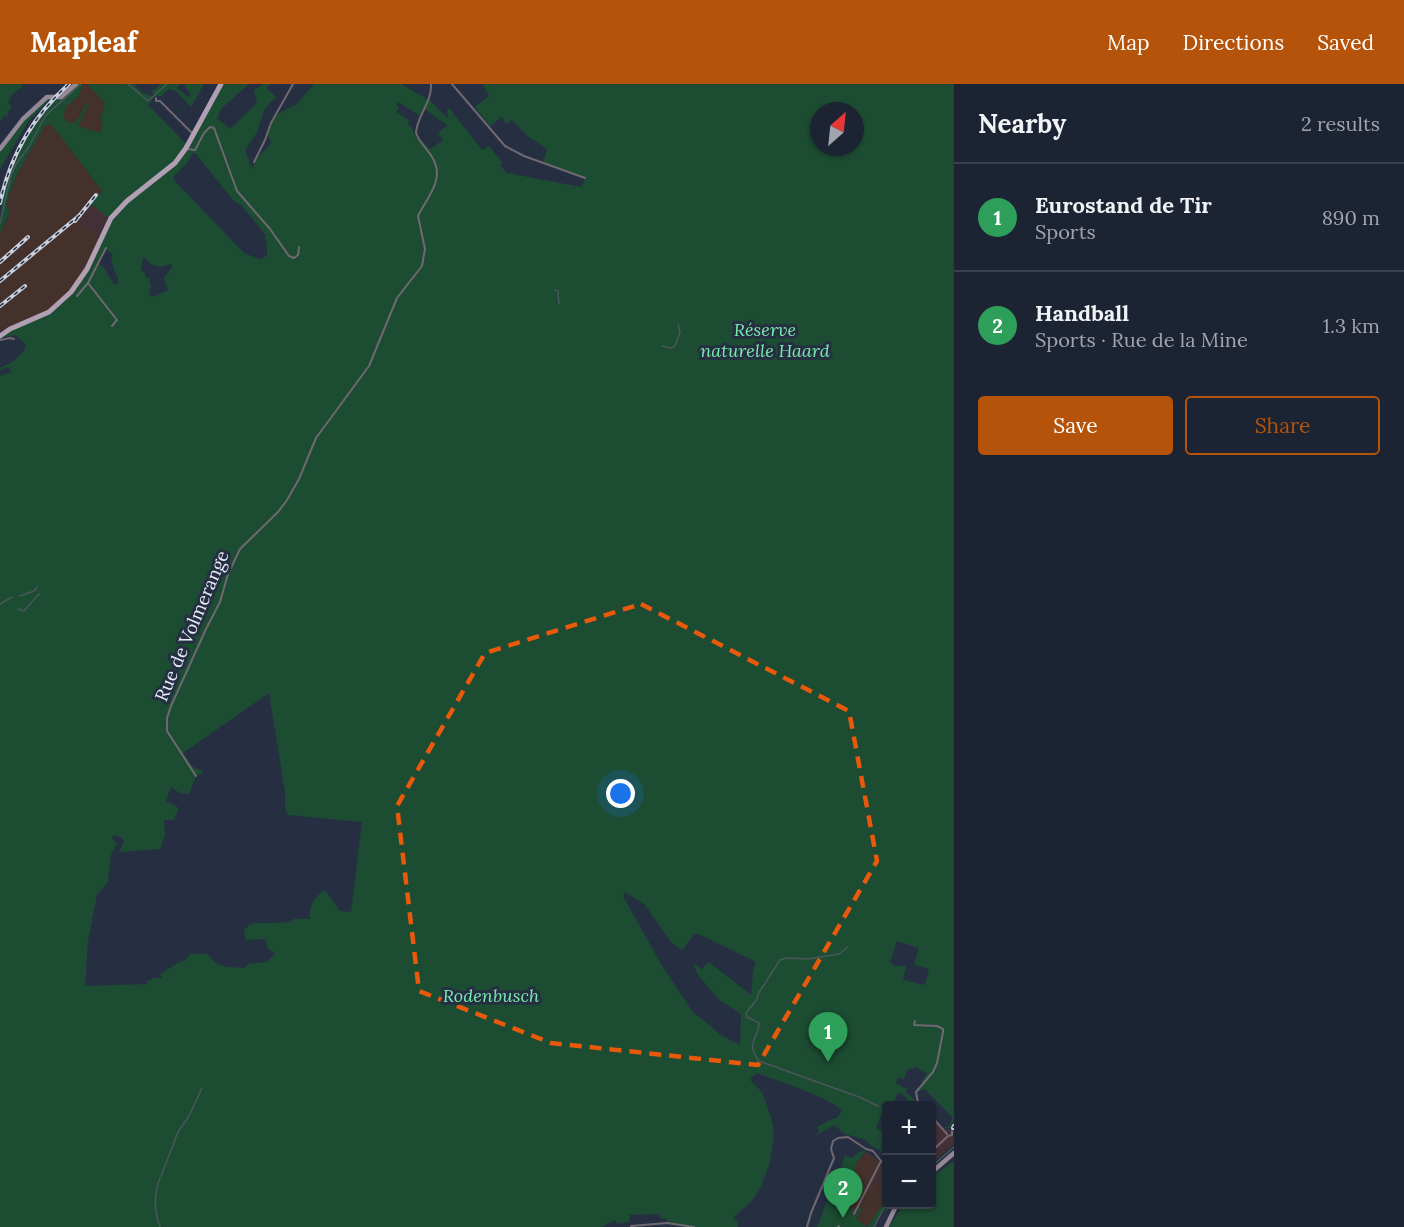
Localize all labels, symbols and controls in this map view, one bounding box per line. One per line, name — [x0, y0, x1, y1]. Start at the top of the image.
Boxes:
text: Mapleaf — [30, 24, 137, 60]
text: Map — [1107, 29, 1150, 56]
text: Directions — [1183, 29, 1284, 56]
text: Saved — [1317, 29, 1374, 56]
north arrow — [810, 102, 864, 156]
text: Nearby — [978, 107, 1066, 140]
text: 2 results — [1301, 111, 1380, 136]
text: Eurostand de Tir — [1035, 191, 1212, 219]
text: 1 — [993, 205, 1002, 230]
text: 890 m — [1322, 205, 1380, 230]
text: Sports — [1035, 219, 1096, 244]
text: Handball — [1035, 299, 1129, 327]
text: 2 — [992, 313, 1003, 338]
text: 1.3 km — [1323, 313, 1380, 338]
park label: Réserve naturelle Haard — [700, 318, 830, 362]
text: Sports · Rue de la Mine — [1035, 327, 1248, 352]
button: Save — [978, 396, 1173, 455]
button: Share — [1185, 396, 1380, 455]
street label: Rue de Volmerange — [149, 547, 234, 705]
your location — [606, 779, 635, 808]
park label: Rodenbusch — [443, 984, 540, 1007]
pin: 1 — [808, 1012, 848, 1062]
map controls — [882, 1101, 936, 1209]
button: + — [882, 1101, 936, 1155]
button: − — [882, 1155, 936, 1209]
pin: 2 — [824, 1168, 862, 1218]

